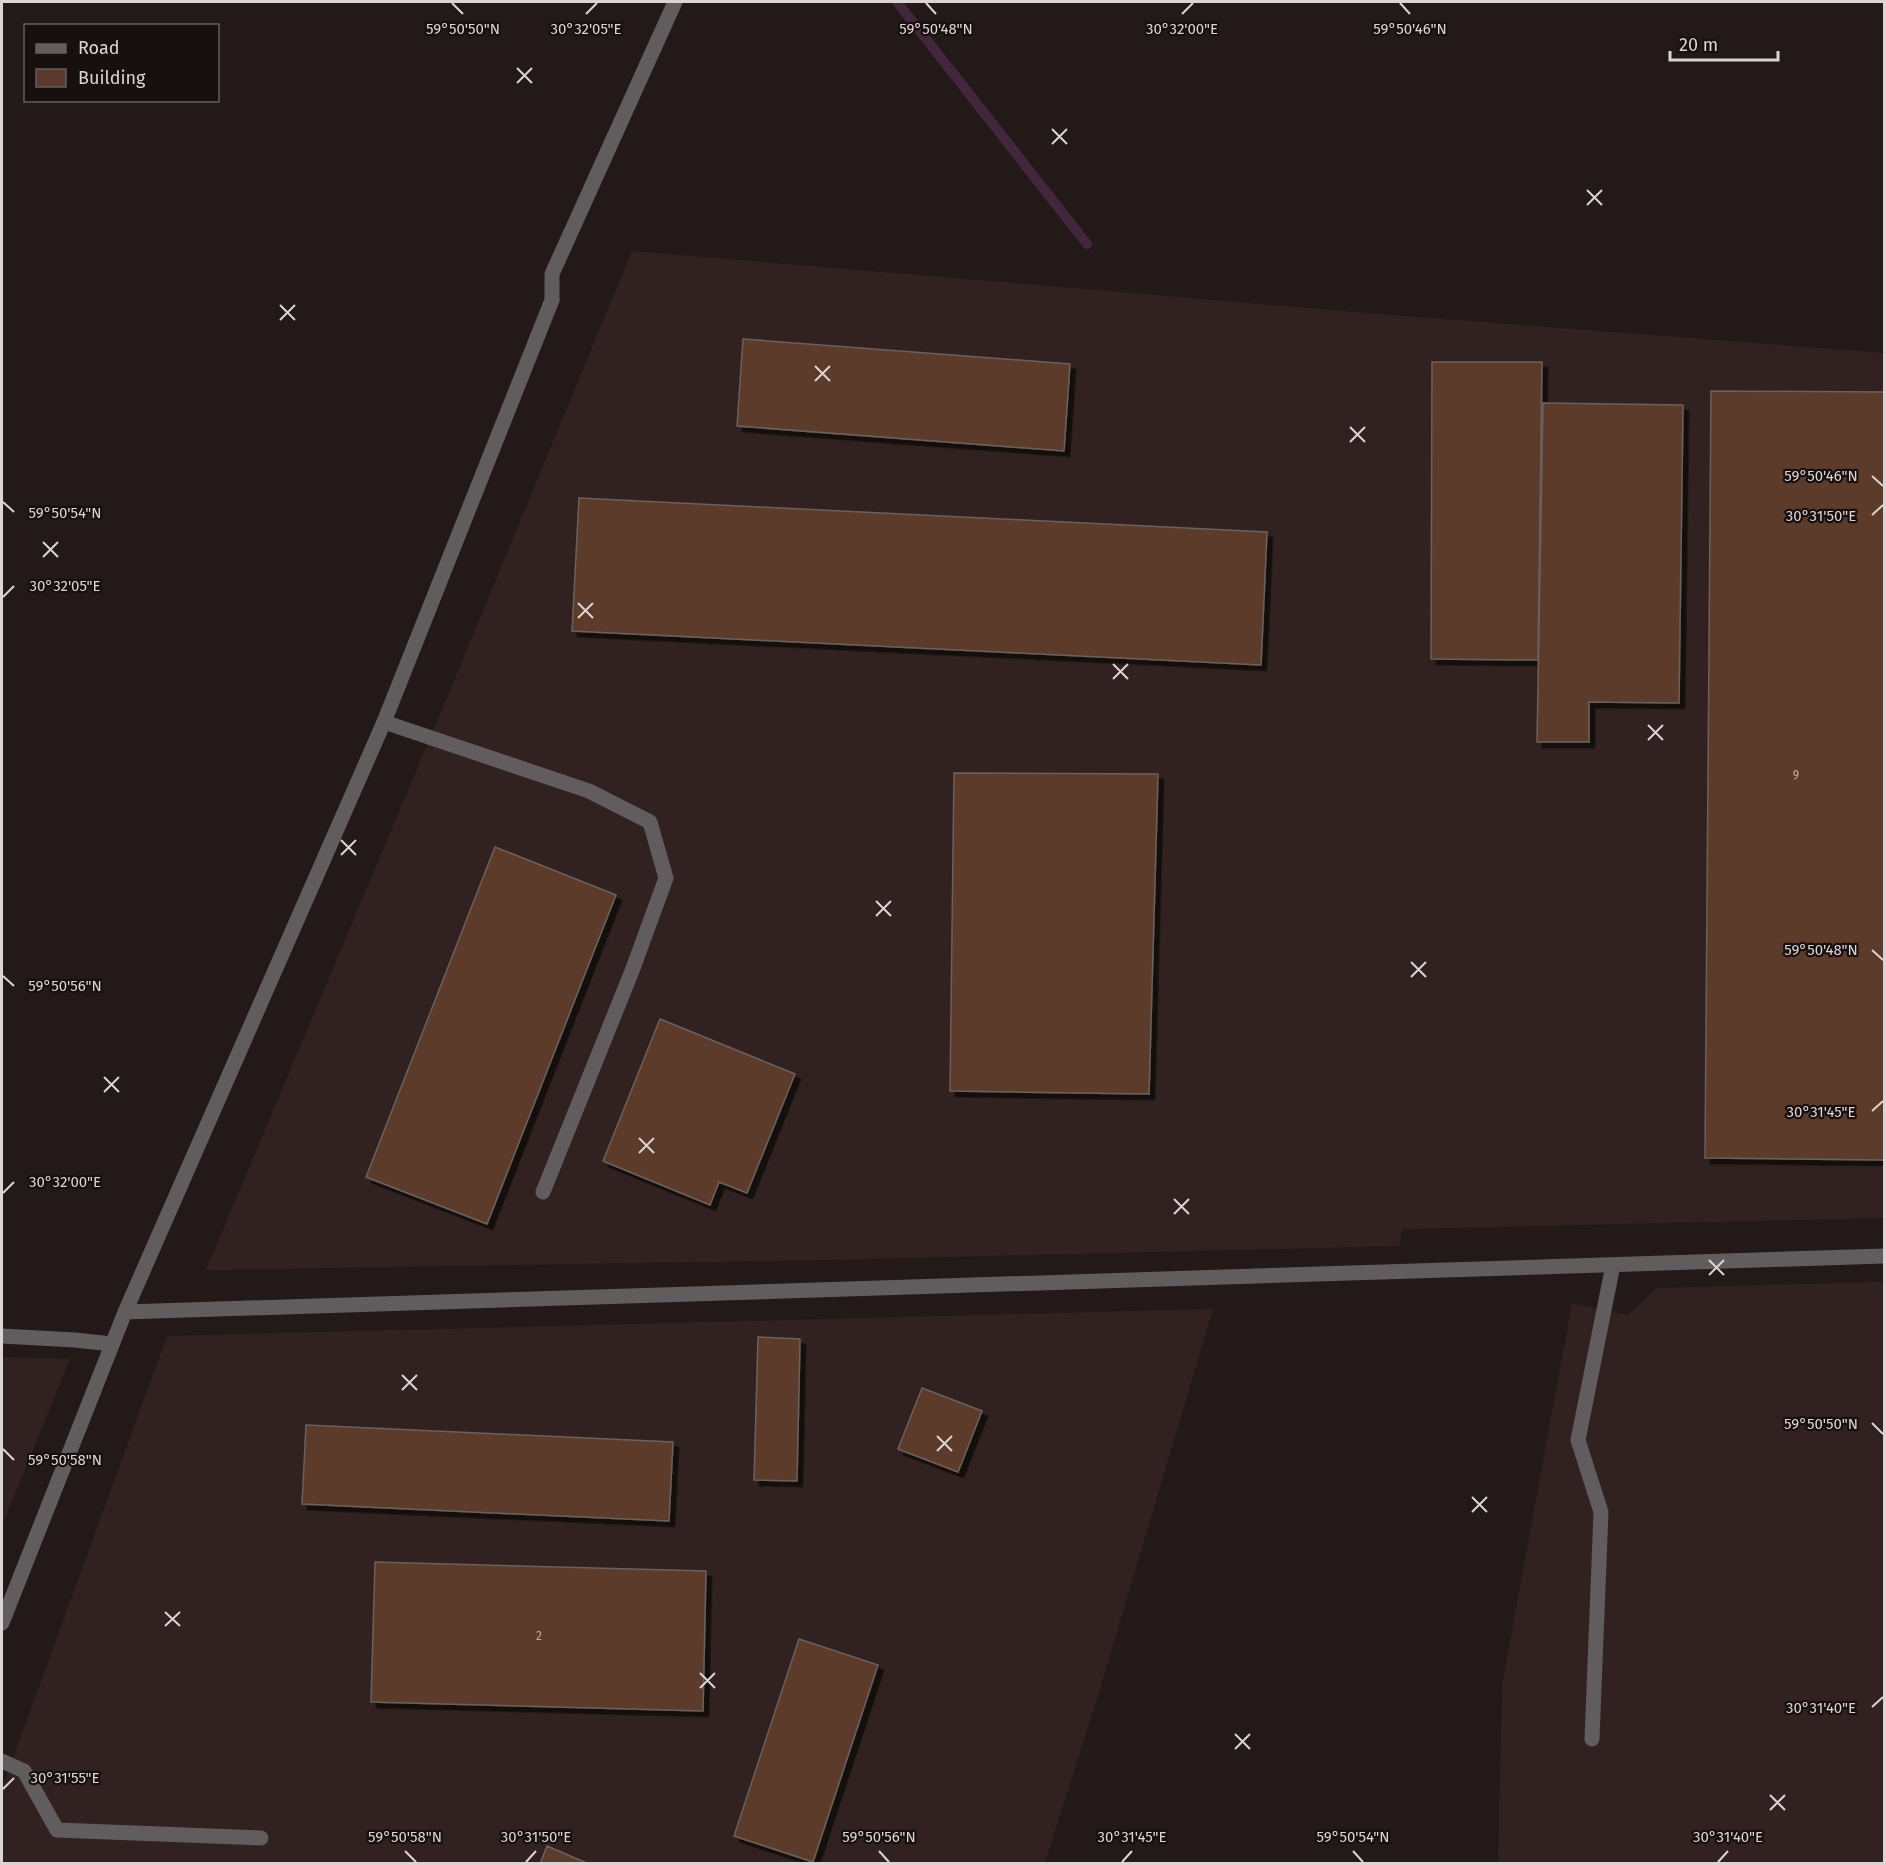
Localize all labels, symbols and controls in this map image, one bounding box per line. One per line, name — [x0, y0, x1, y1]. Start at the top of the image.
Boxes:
text: 59°50'50"N — [426, 20, 500, 38]
text: 30°32'05"E — [550, 20, 622, 38]
text: 59°50'48"N — [899, 20, 973, 38]
text: 30°32'00"E — [1146, 20, 1218, 38]
text: 59°50'46"N — [1373, 20, 1447, 38]
legend — [24, 24, 219, 102]
scale bar — [1670, 24, 1778, 62]
text: 20 m — [1679, 34, 1718, 56]
text: Road — [78, 37, 120, 59]
text: Building — [78, 67, 146, 89]
text: 59°50'46"N — [1784, 467, 1858, 485]
text: 59°50'54"N — [28, 504, 102, 522]
text: 30°31'50"E — [1786, 507, 1856, 525]
text: 30°32'05"E — [29, 577, 101, 595]
house number: 9 — [1793, 768, 1799, 782]
text: 59°50'48"N — [1784, 941, 1858, 959]
text: 59°50'56"N — [28, 977, 102, 995]
text: 30°31'45"E — [1787, 1103, 1855, 1121]
text: 30°32'00"E — [29, 1173, 101, 1191]
text: 59°50'50"N — [1784, 1415, 1858, 1433]
text: 59°50'58"N — [28, 1451, 102, 1469]
house number: 2 — [536, 1629, 542, 1643]
text: 30°31'40"E — [1786, 1699, 1856, 1717]
text: 30°31'55"E — [30, 1769, 100, 1787]
text: 59°50'58"N — [368, 1828, 442, 1846]
text: 30°31'50"E — [501, 1828, 571, 1846]
text: 59°50'56"N — [842, 1828, 916, 1846]
text: 30°31'45"E — [1098, 1828, 1166, 1846]
text: 59°50'54"N — [1316, 1828, 1390, 1846]
text: 30°31'40"E — [1693, 1828, 1763, 1846]

